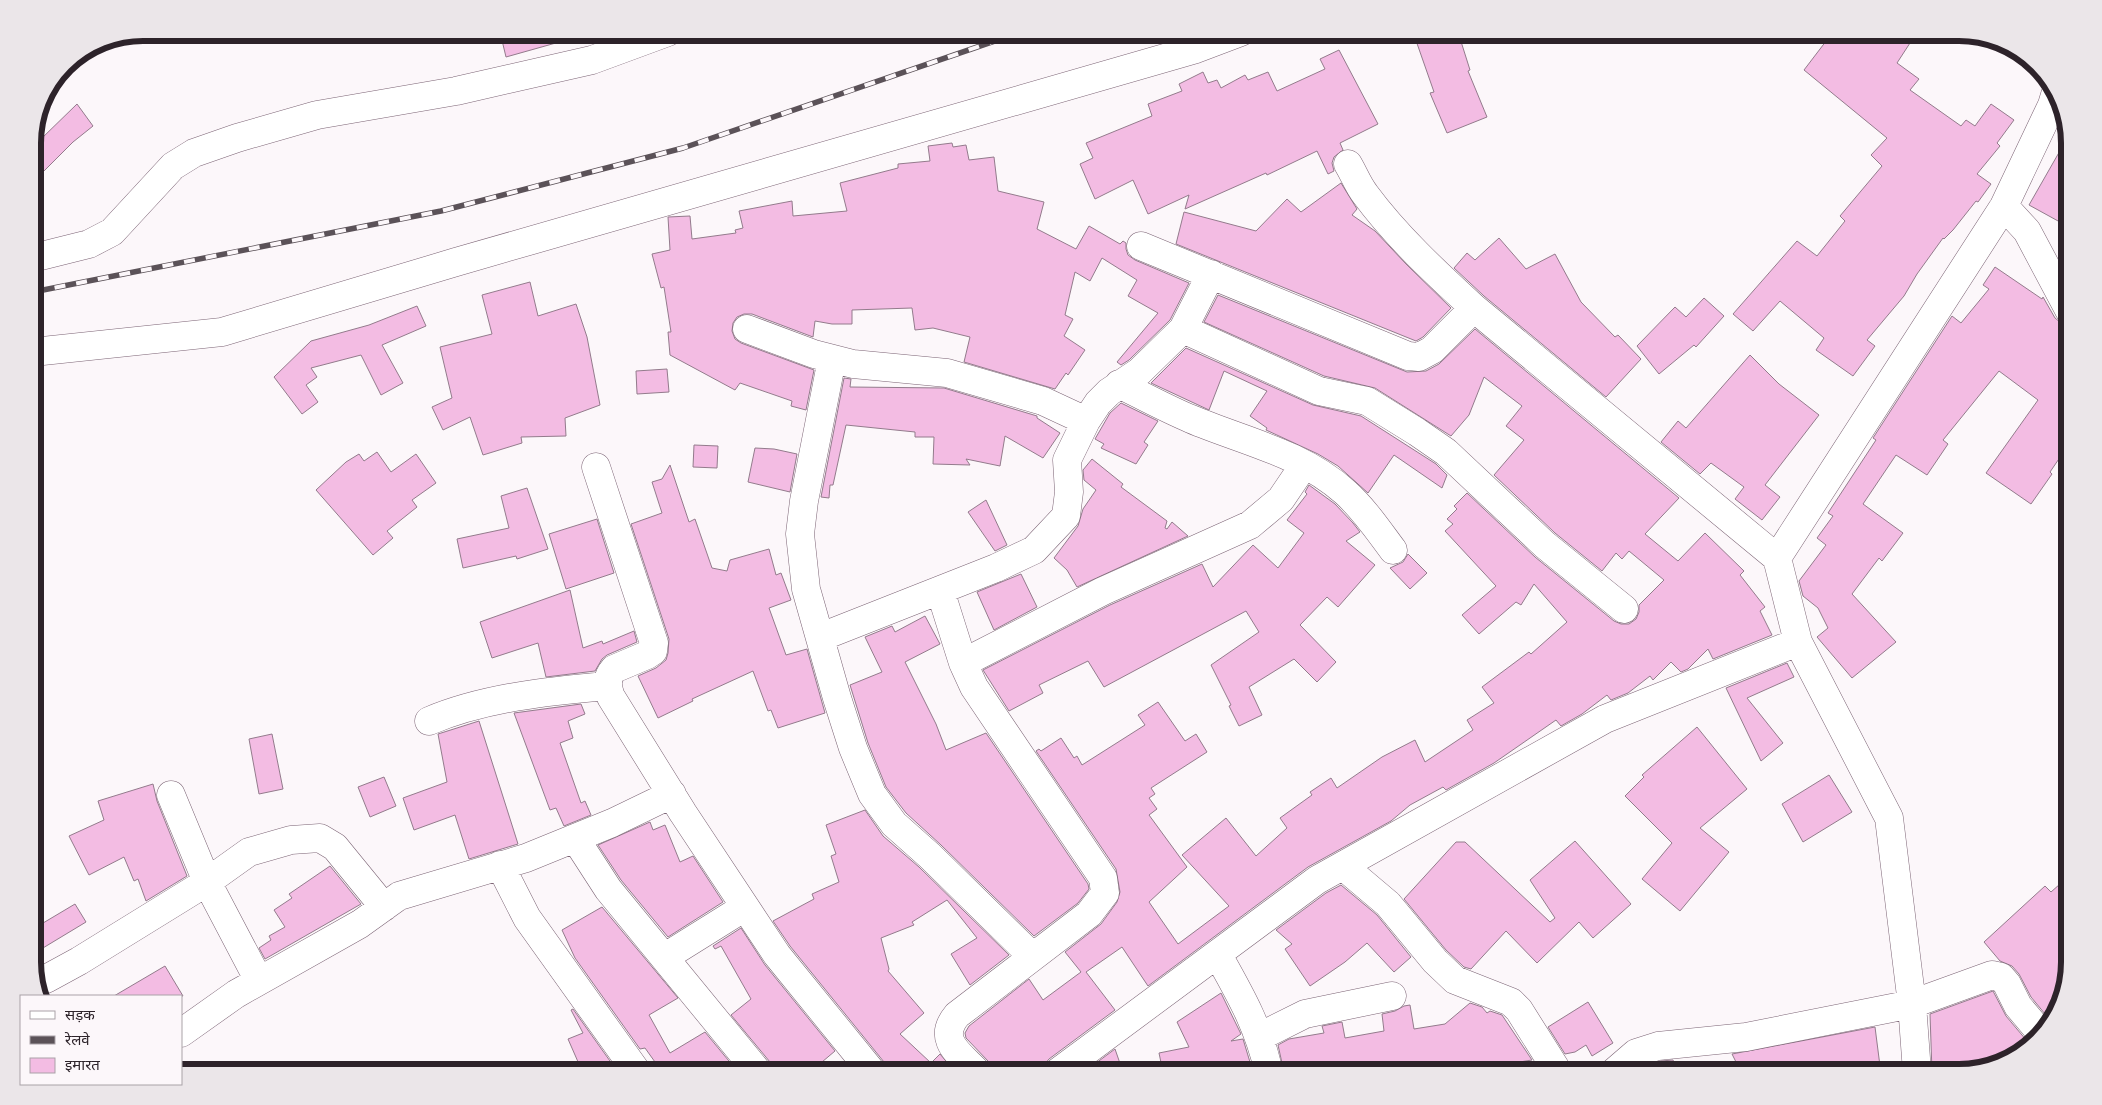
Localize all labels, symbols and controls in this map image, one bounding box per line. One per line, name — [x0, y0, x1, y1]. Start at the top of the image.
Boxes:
legend — [20, 995, 182, 1085]
text: सड़क — [65, 1005, 95, 1023]
text: रेलवे — [64, 1030, 90, 1048]
text: इमारत — [65, 1055, 100, 1073]

